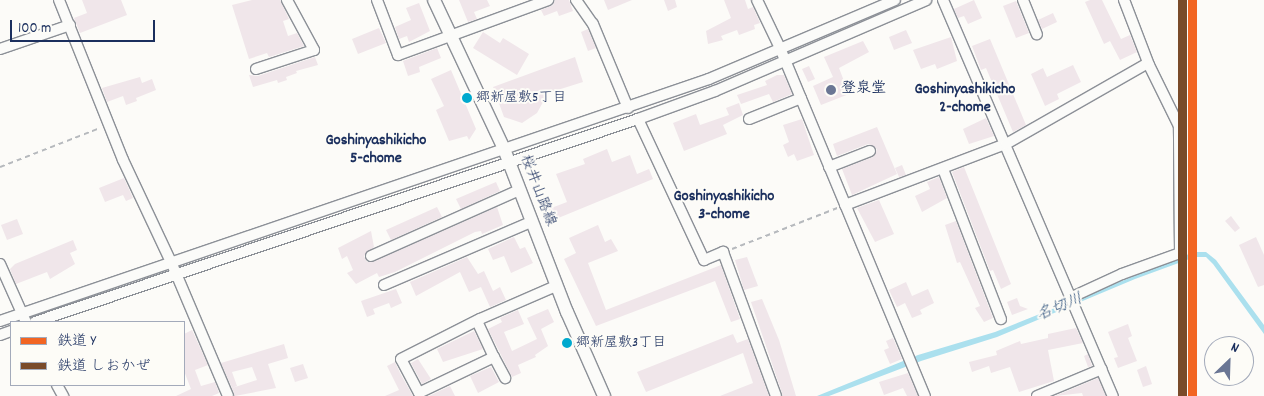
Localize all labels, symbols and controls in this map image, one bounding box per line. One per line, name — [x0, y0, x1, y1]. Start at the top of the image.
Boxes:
scale bar — [12, 10, 158, 42]
text: 100 m — [18, 18, 51, 40]
district label: Goshinyashikicho 2-chome — [915, 80, 1015, 118]
place label: 登泉堂 — [841, 81, 886, 99]
marker: 登泉堂 — [825, 84, 837, 96]
place label: 郷新屋敷5丁目 — [476, 90, 566, 106]
marker: 郷新屋敷5丁目 — [462, 93, 472, 103]
district label: Goshinyashikicho 5-chome — [326, 131, 426, 169]
street label: 桜井山路線 — [515, 153, 559, 229]
district label: Goshinyashikicho 3-chome — [674, 187, 774, 225]
water label: 名切川 — [1034, 290, 1086, 326]
legend — [10, 321, 185, 386]
text: 鉄道 Y — [57, 331, 96, 353]
place label: 郷新屋敷3丁目 — [576, 335, 666, 351]
north arrow — [1204, 336, 1254, 386]
marker: 郷新屋敷3丁目 — [562, 338, 572, 348]
text: N — [1227, 338, 1242, 359]
text: 鉄道 しおかぜ — [57, 356, 150, 378]

